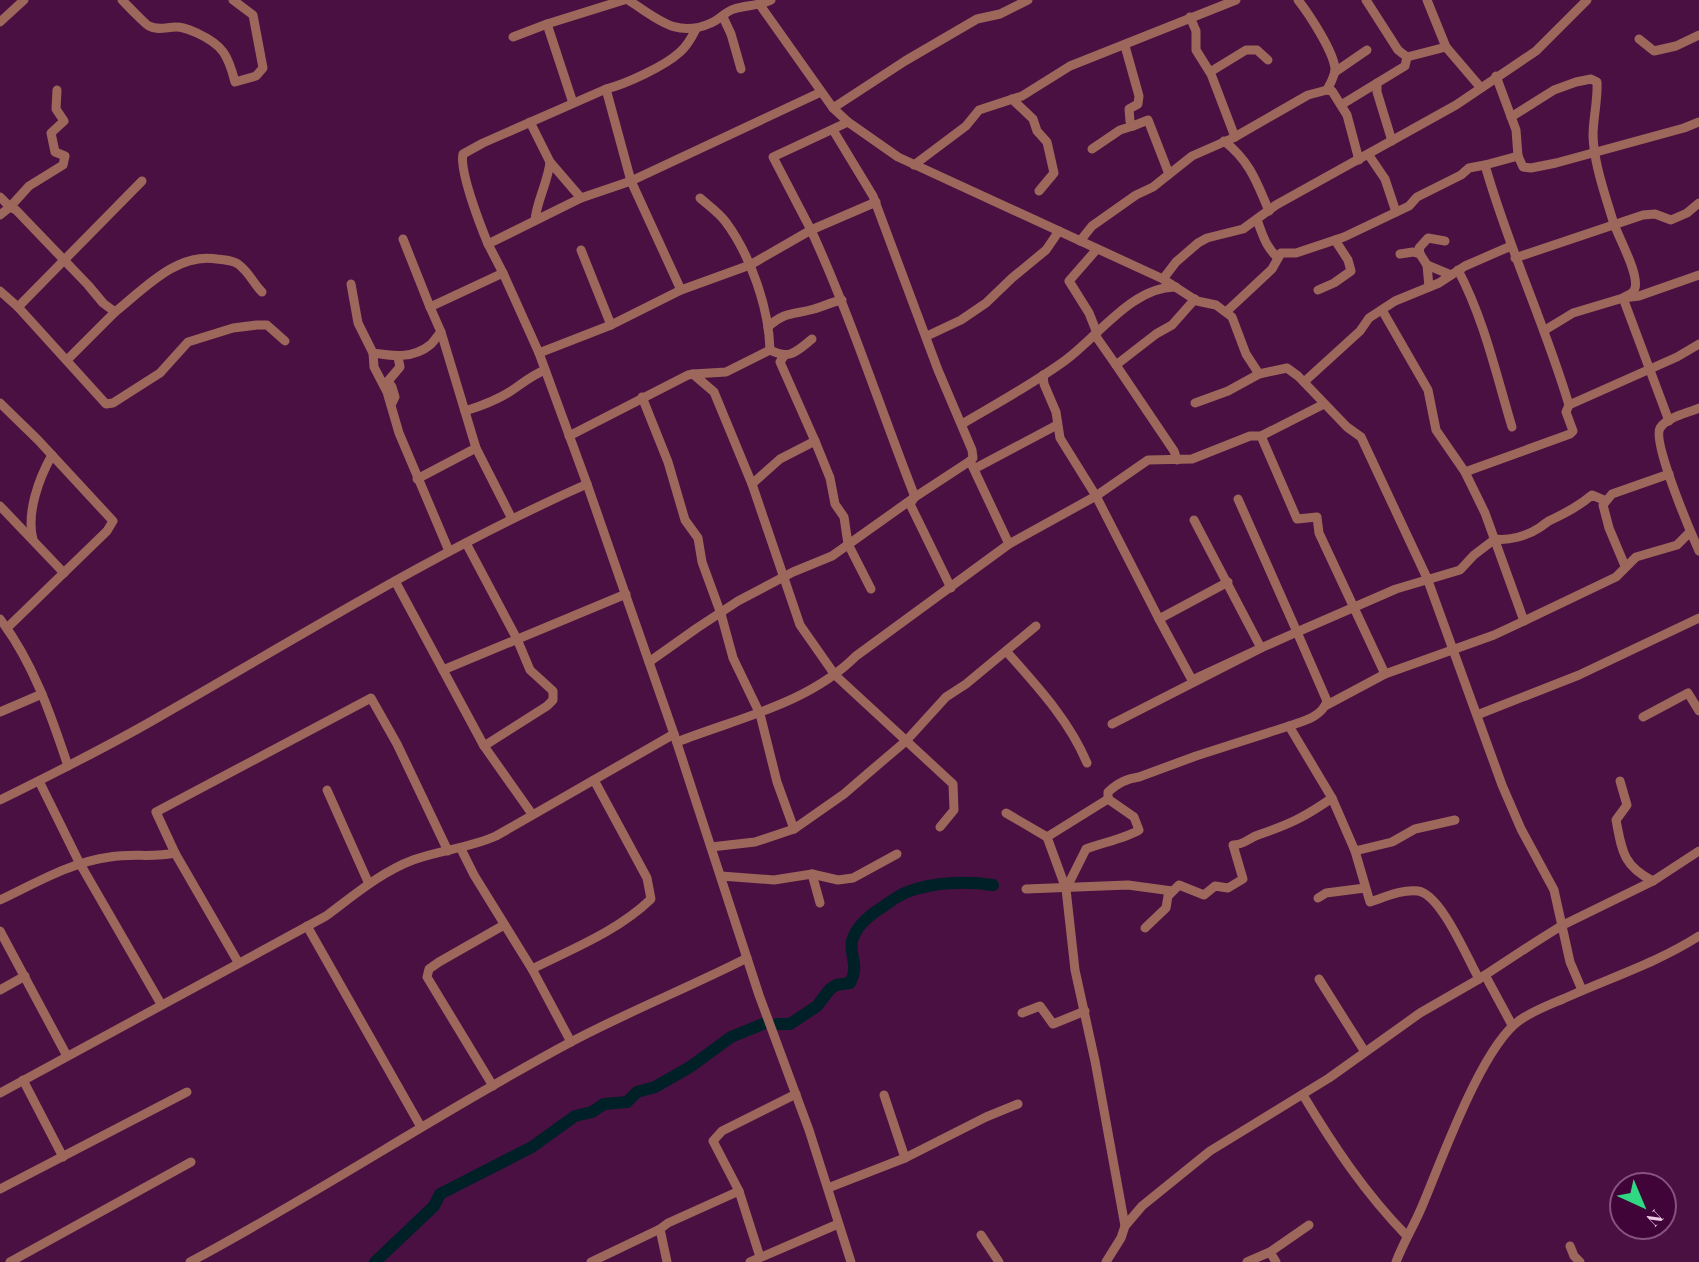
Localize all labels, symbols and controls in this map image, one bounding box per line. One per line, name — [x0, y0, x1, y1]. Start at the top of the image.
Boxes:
north arrow — [1608, 1171, 1678, 1241]
text: N — [1641, 1205, 1669, 1233]

